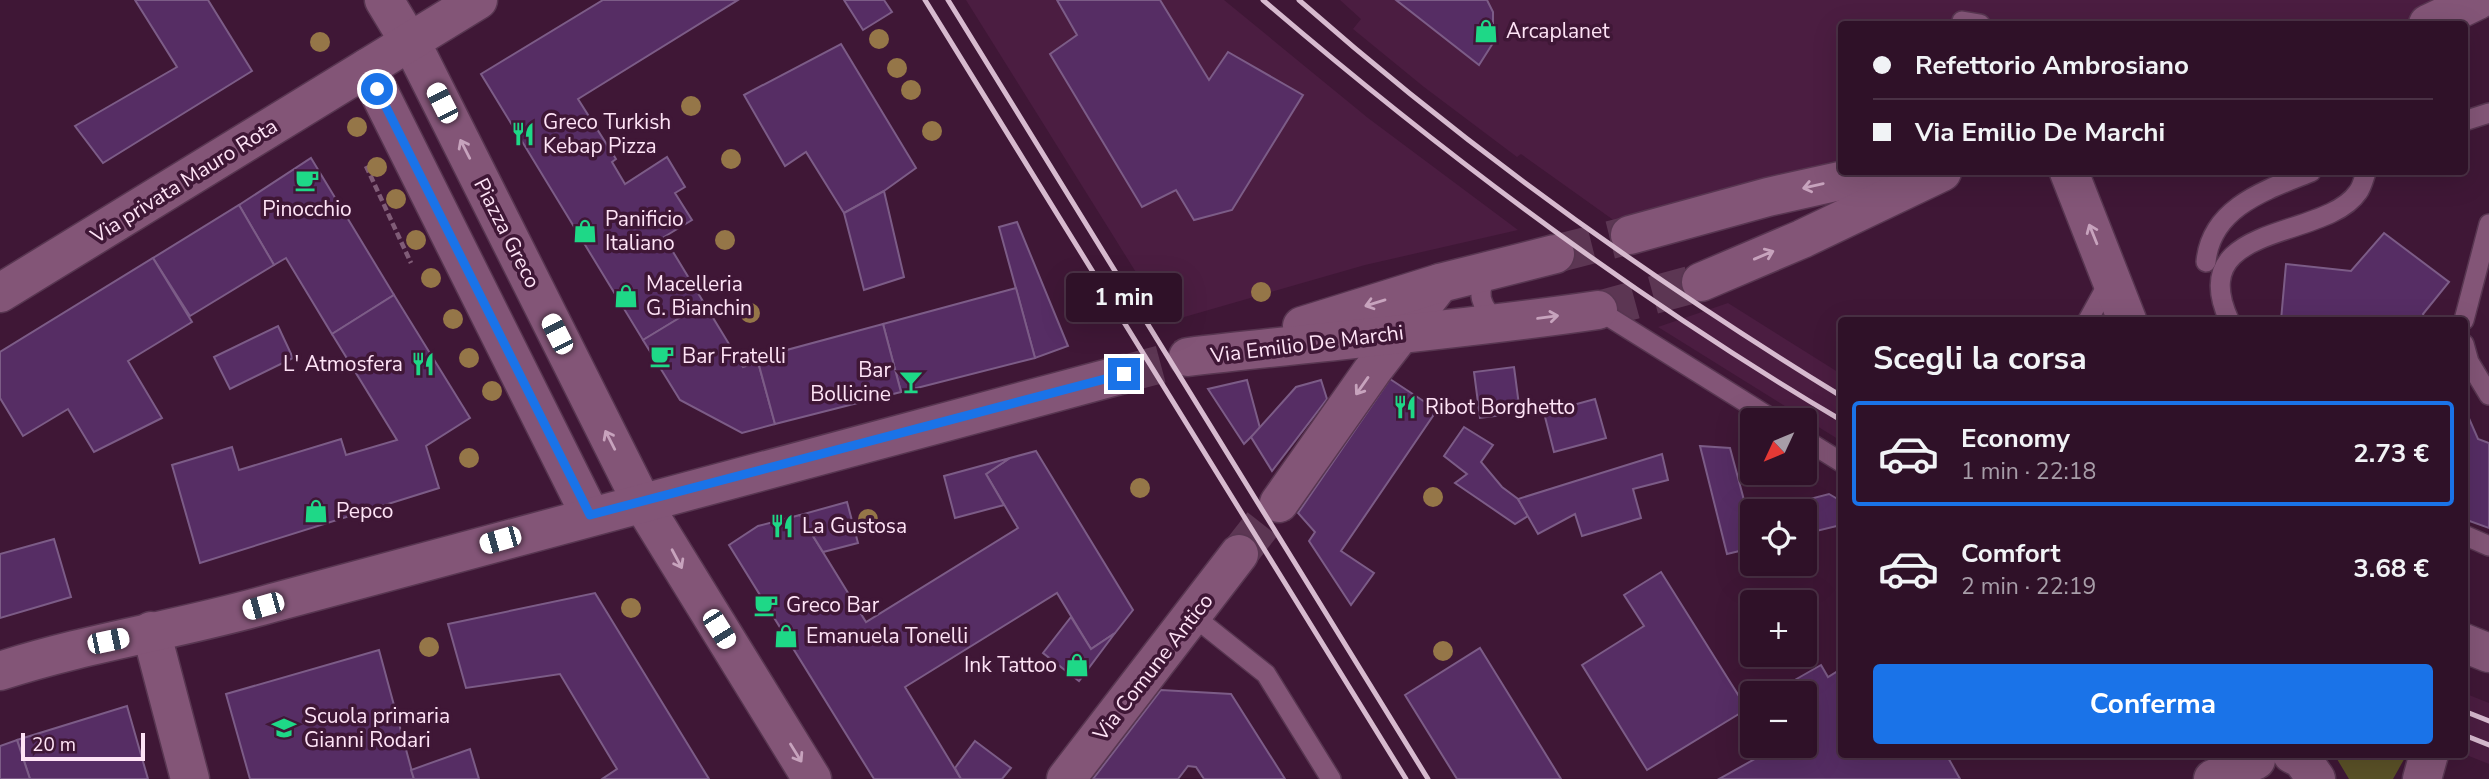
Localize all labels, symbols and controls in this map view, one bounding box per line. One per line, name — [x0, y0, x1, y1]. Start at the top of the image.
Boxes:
shop icon: Arcaplanet — [1472, 17, 1500, 45]
place label: Arcaplanet — [1506, 17, 1610, 45]
text: Refettorio Ambrosiano — [1915, 48, 2189, 83]
route start — [361, 73, 393, 105]
car — [424, 80, 461, 126]
place label: Greco Turkish Kebap Pizza — [543, 108, 671, 160]
street label: Via privata Mauro Rota — [84, 112, 283, 250]
text: Via Emilio De Marchi — [1915, 115, 2165, 150]
restaurant icon: Greco Turkish Kebap Pizza — [509, 120, 537, 148]
one-way arrow — [458, 139, 472, 160]
cafe icon: Pinocchio — [293, 166, 321, 194]
street label: Piazza Greco — [467, 173, 547, 293]
one-way arrow — [1802, 180, 1825, 194]
place label: Pinocchio — [262, 195, 352, 223]
place label: Panificio Italiano — [605, 205, 684, 257]
shop icon: Panificio Italiano — [571, 217, 599, 245]
one-way arrow — [2085, 224, 2098, 246]
one-way arrow — [1752, 248, 1774, 261]
place label: Macelleria G. Bianchin — [646, 270, 752, 322]
callout: 1 min — [1066, 272, 1182, 322]
shop icon: Macelleria G. Bianchin — [612, 282, 640, 310]
text: 1 min — [1094, 282, 1154, 313]
one-way arrow — [1364, 298, 1386, 311]
one-way arrow — [1536, 310, 1559, 323]
car — [539, 311, 576, 357]
street label: Via Emilio De Marchi — [1208, 318, 1405, 370]
text: Scegli la corsa — [1873, 337, 2087, 380]
cafe icon: Bar Fratelli — [648, 342, 676, 370]
place label: Bar Fratelli — [682, 342, 786, 370]
place label: L' Atmosfera — [283, 350, 403, 378]
restaurant icon: L' Atmosfera — [409, 350, 437, 378]
place label: Bar Bollicine — [810, 356, 891, 408]
route end — [1108, 358, 1140, 390]
bar icon: Bar Bollicine — [897, 368, 925, 396]
one-way arrow — [1355, 376, 1369, 395]
restaurant icon: Ribot Borghetto — [1391, 393, 1419, 421]
place label: Ribot Borghetto — [1425, 393, 1575, 421]
north arrow — [1740, 408, 1816, 485]
map controls — [1740, 408, 1817, 758]
text: Economy — [1961, 421, 2070, 456]
icon: car — [1877, 422, 1940, 485]
one-way arrow — [603, 430, 617, 451]
text: 2.73 € — [2353, 436, 2429, 471]
text: 1 min · 22:18 — [1961, 456, 2096, 487]
shop icon: Pepco — [302, 497, 330, 525]
place label: Pepco — [336, 497, 393, 525]
button: locate — [1740, 499, 1817, 576]
restaurant icon: La Gustosa — [768, 512, 796, 540]
place label: La Gustosa — [802, 512, 907, 540]
car — [477, 524, 524, 556]
text: Comfort — [1961, 536, 2061, 571]
icon: car — [1877, 537, 1940, 600]
one-way arrow — [671, 548, 685, 569]
text: 3.68 € — [2353, 551, 2429, 586]
text: 2 min · 22:19 — [1961, 571, 2096, 602]
street label: Via Comune Antico — [1086, 588, 1219, 747]
car — [240, 590, 287, 622]
button: + — [1740, 590, 1817, 667]
cafe icon: Greco Bar — [752, 591, 780, 619]
place label: Greco Bar — [786, 591, 880, 619]
car — [699, 606, 740, 652]
shop icon: Emanuela Tonelli — [772, 622, 800, 650]
place label: Emanuela Tonelli — [806, 622, 968, 650]
car — [86, 626, 131, 656]
place label: Ink Tattoo — [964, 651, 1057, 679]
shop icon: Ink Tattoo — [1063, 651, 1091, 679]
button: Conferma — [1873, 664, 2433, 744]
button: − — [1740, 681, 1817, 758]
place label: Scuola primaria Gianni Rodari — [304, 702, 450, 754]
school or university icon: Scuola primaria Gianni Rodari — [270, 714, 298, 742]
scale bar — [21, 730, 145, 762]
text: 20 m — [32, 732, 76, 758]
one-way arrow — [788, 743, 803, 762]

